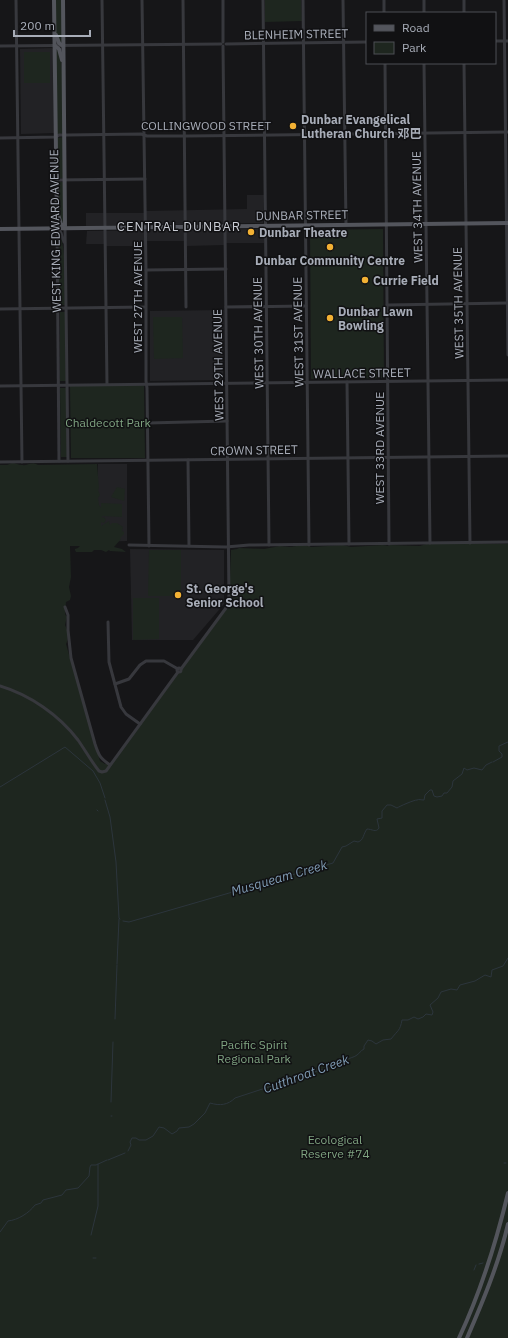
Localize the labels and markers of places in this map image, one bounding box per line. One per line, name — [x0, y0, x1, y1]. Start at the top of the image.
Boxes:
place label: Dunbar Evangelical Lutheran Church 邓巴 — [301, 112, 422, 141]
marker: Dunbar Evangelical Lutheran Church 邓巴 — [288, 121, 298, 131]
place label: Dunbar Theatre — [259, 225, 348, 240]
marker: Dunbar Theatre — [246, 227, 256, 237]
marker: Dunbar Community Centre — [325, 242, 335, 252]
place label: Dunbar Community Centre — [255, 253, 405, 268]
place label: Currie Field — [373, 273, 439, 288]
marker: Currie Field — [360, 275, 370, 285]
place label: Dunbar Lawn Bowling — [338, 304, 413, 333]
marker: Dunbar Lawn Bowling — [325, 313, 335, 323]
place label: St. George's Senior School — [186, 581, 264, 610]
marker: St. George's Senior School — [173, 590, 183, 600]

